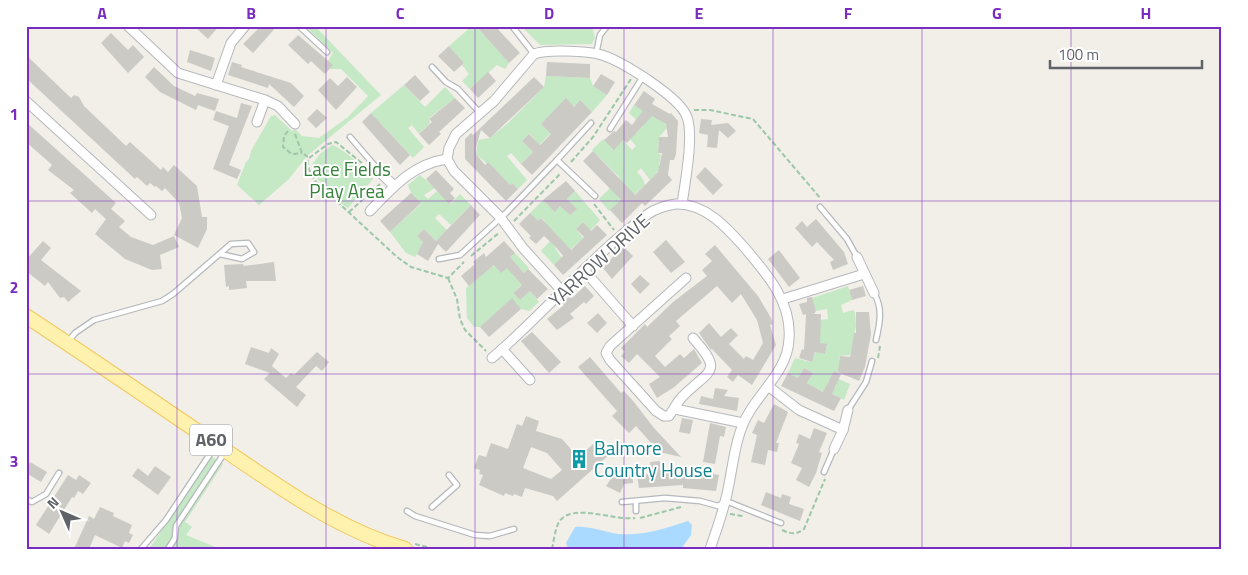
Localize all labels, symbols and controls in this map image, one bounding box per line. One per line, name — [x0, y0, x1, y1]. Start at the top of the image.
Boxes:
text: A — [97, 1, 107, 25]
text: B — [246, 1, 256, 25]
text: C — [396, 1, 405, 25]
text: D — [544, 1, 554, 25]
text: E — [695, 1, 704, 25]
text: F — [844, 1, 853, 25]
text: G — [992, 1, 1002, 25]
text: H — [1141, 1, 1151, 25]
scale bar — [1050, 38, 1203, 70]
text: 100 m — [1058, 43, 1099, 66]
text: 1 — [10, 102, 18, 126]
park label: Lace Fields Play Area — [303, 154, 391, 205]
street label: YARROW DRIVE — [541, 206, 656, 313]
text: 2 — [10, 275, 18, 299]
road number: A60 — [190, 424, 232, 456]
place label: Balmore Country House — [594, 433, 712, 484]
building icon: Balmore Country House — [568, 448, 590, 470]
text: 3 — [10, 449, 18, 473]
north arrow — [38, 488, 88, 538]
text: N — [42, 492, 63, 513]

